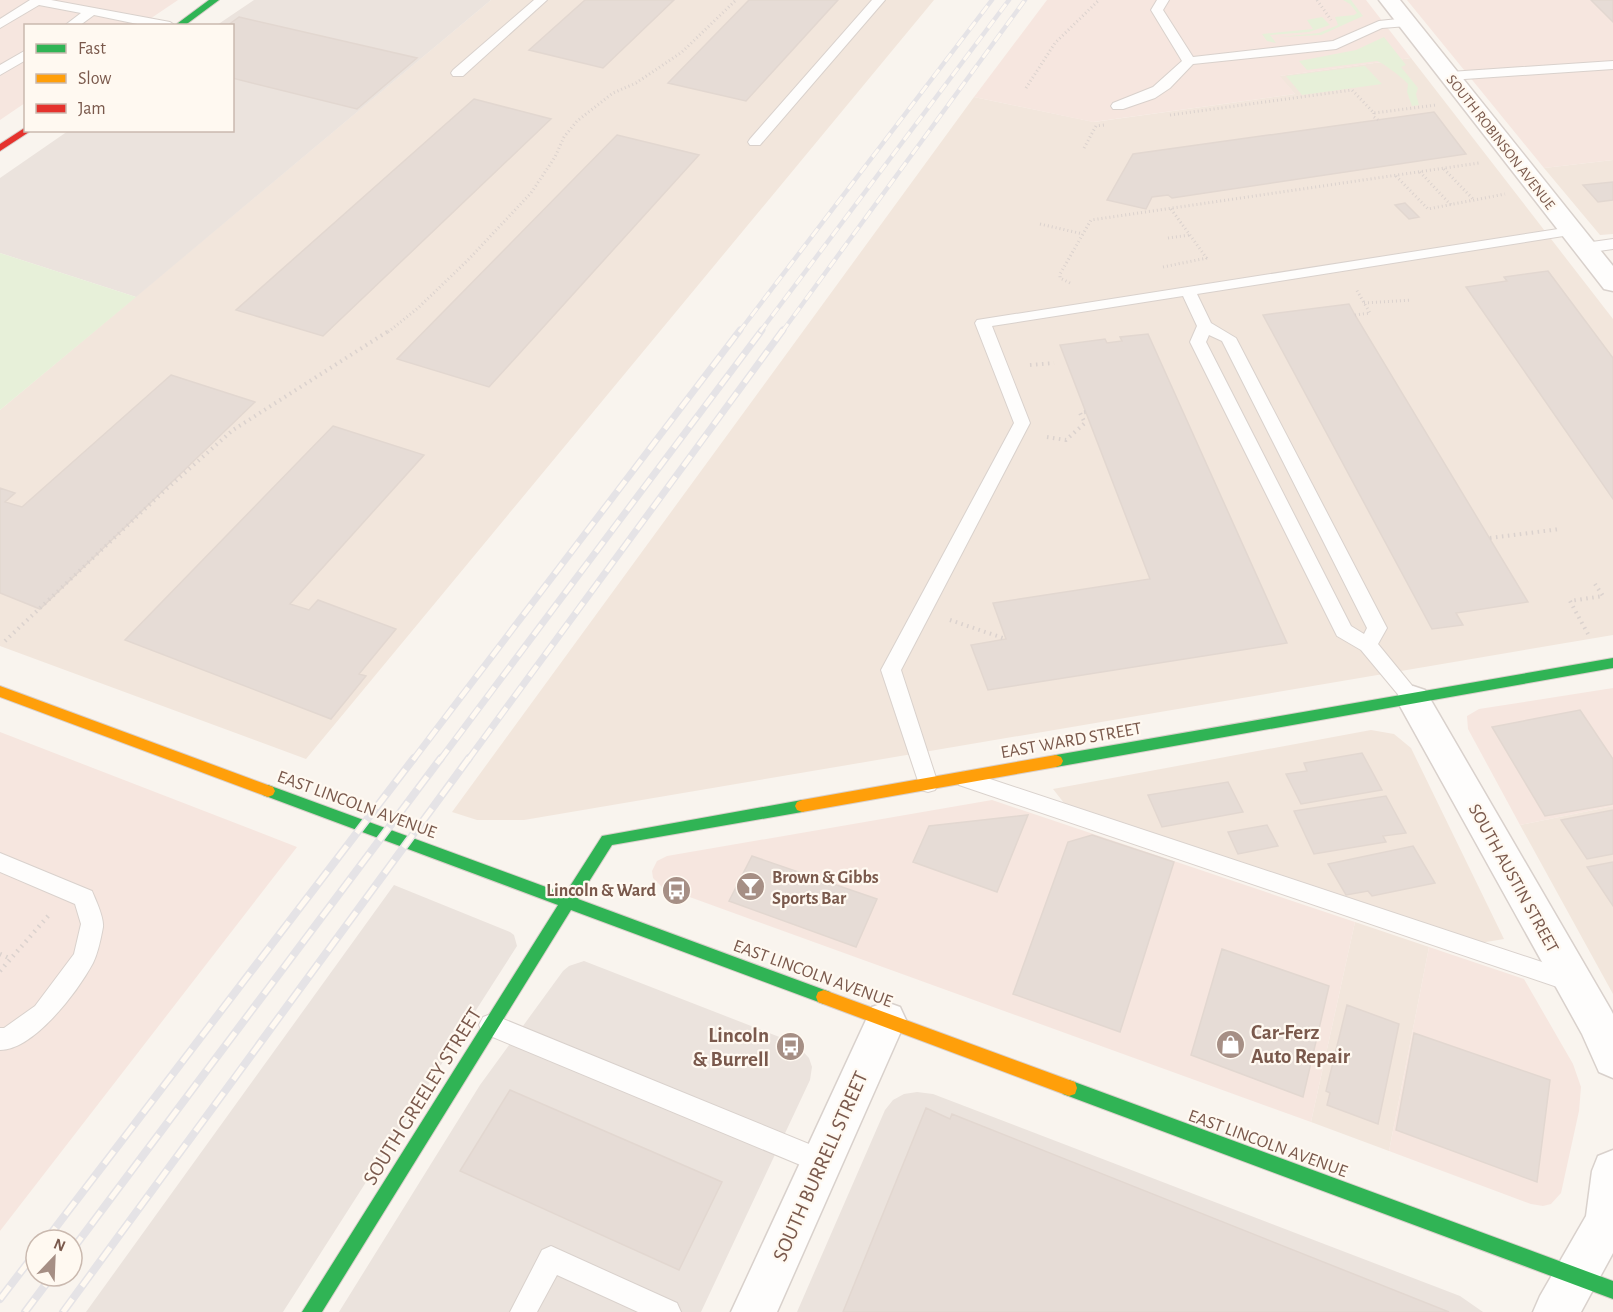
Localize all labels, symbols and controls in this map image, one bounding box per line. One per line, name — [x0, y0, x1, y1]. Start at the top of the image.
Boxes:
legend — [24, 24, 234, 132]
text: Fast — [78, 40, 106, 58]
text: Slow — [78, 70, 111, 88]
street label: SOUTH ROBINSON AVENUE — [1443, 72, 1558, 212]
text: Jam — [78, 100, 106, 118]
street label: EAST WARD STREET — [999, 720, 1143, 762]
street label: EAST LINCOLN AVENUE — [275, 768, 439, 842]
street label: SOUTH AUSTIN STREET — [1465, 801, 1562, 956]
place label: Brown & Gibbs Sports Bar — [772, 869, 879, 908]
bar icon: Brown & Gibbs Sports Bar — [735, 871, 767, 903]
bus stop icon: Lincoln & Ward — [661, 874, 693, 906]
place label: Lincoln & Ward — [546, 882, 657, 900]
street label: EAST LINCOLN AVENUE — [731, 937, 895, 1011]
street label: SOUTH GREELEY STREET — [359, 1004, 486, 1189]
place label: Car-Ferz Auto Repair — [1251, 1022, 1351, 1067]
place label: Lincoln & Burrell — [692, 1025, 769, 1070]
shop icon: Car-Ferz Auto Repair — [1214, 1028, 1246, 1060]
bus stop icon: Lincoln & Burrell — [774, 1031, 806, 1063]
street label: SOUTH BURRELL STREET — [769, 1068, 872, 1264]
street label: EAST LINCOLN AVENUE — [1186, 1107, 1350, 1181]
north arrow — [24, 1228, 84, 1288]
text: N — [51, 1236, 68, 1255]

